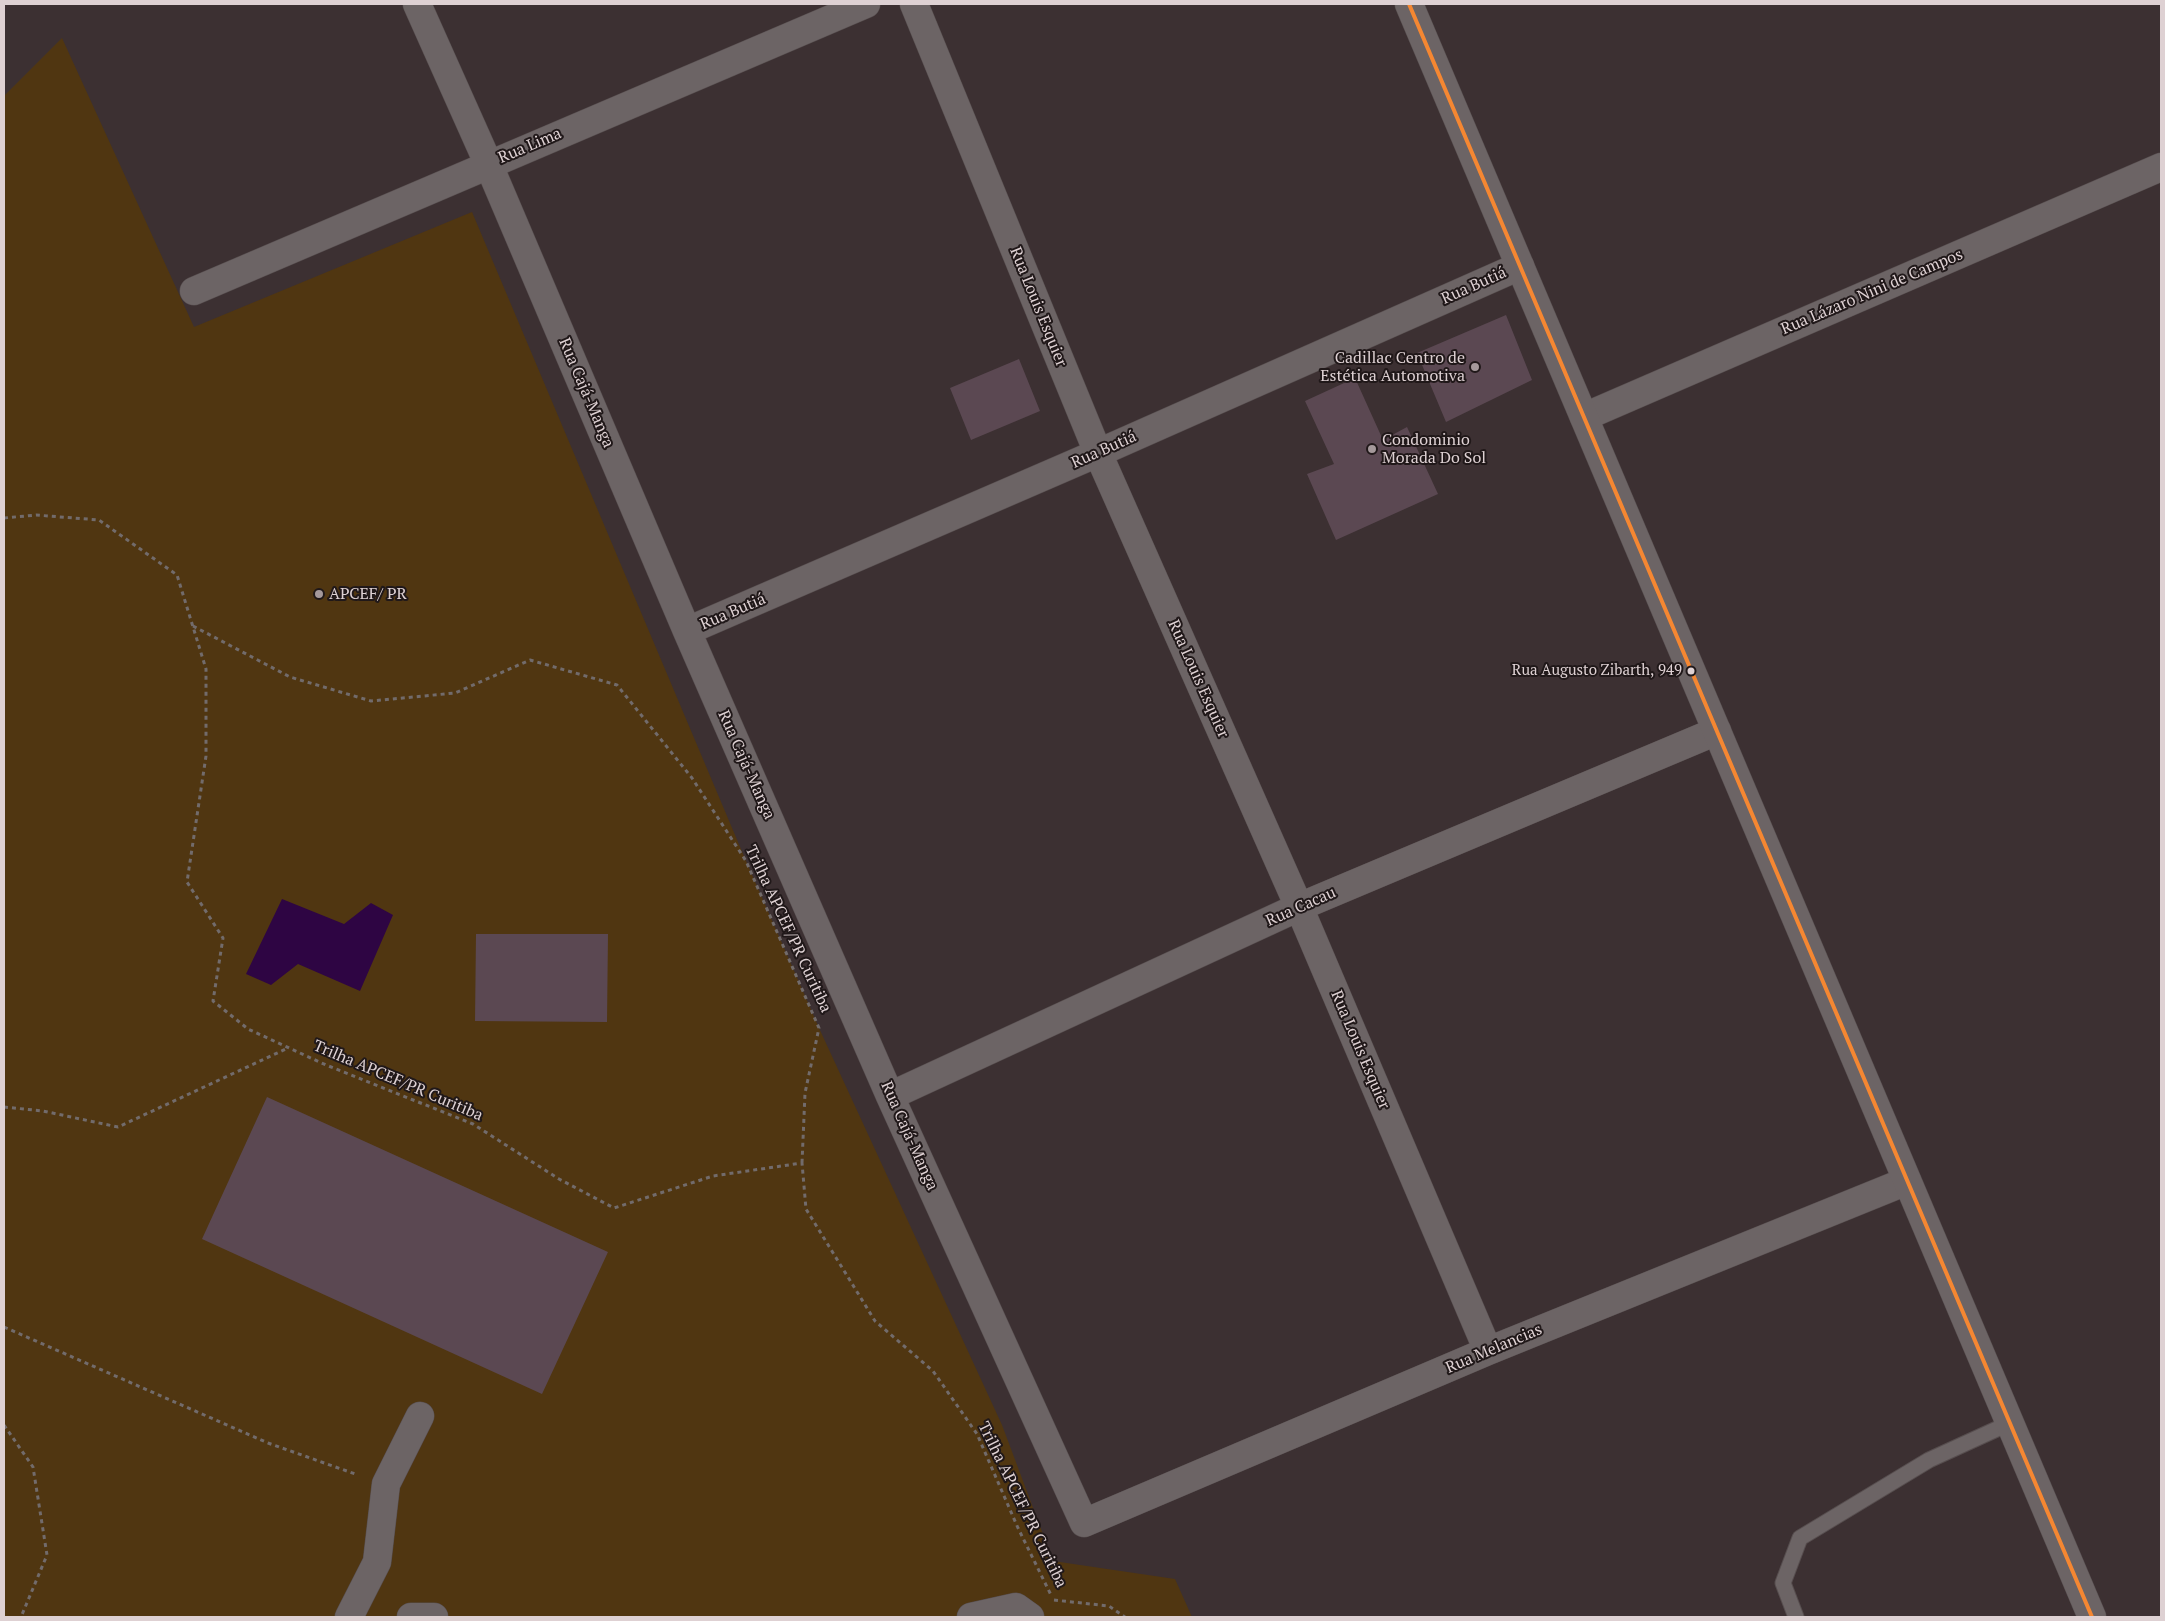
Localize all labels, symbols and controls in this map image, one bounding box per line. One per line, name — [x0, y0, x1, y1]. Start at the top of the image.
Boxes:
street label: Rua Lima — [495, 124, 565, 168]
street label: Rua Louis Esquier — [1005, 245, 1071, 369]
street label: Rua Lázaro Nini de Campos — [1778, 245, 1966, 339]
street label: Rua Butiá — [1438, 263, 1510, 309]
street label: Rua Cajá-Manga — [554, 335, 618, 451]
place label: Cadillac Centro de Estética Automotiva — [1320, 348, 1465, 386]
marker: Cadillac Centro de Estética Automotiva — [1469, 361, 1481, 373]
street label: Rua Butiá — [1068, 427, 1140, 473]
place label: Condominio Morada Do Sol — [1382, 430, 1486, 468]
marker: Condominio Morada Do Sol — [1366, 443, 1378, 455]
place label: APCEF/ PR — [329, 584, 407, 604]
marker: APCEF/ PR — [313, 588, 325, 600]
street label: Rua Butiá — [697, 590, 769, 634]
street label: Rua Louis Esquier — [1163, 617, 1233, 741]
place label: Rua Augusto Zibarth, 949 — [1512, 662, 1682, 680]
marker: Rua Augusto Zibarth, 949 — [1686, 666, 1696, 676]
street label: Rua Cajá-Manga — [713, 708, 779, 822]
street label: Trilha APCEF/PR Curitiba — [741, 842, 835, 1016]
street label: Rua Cacau — [1263, 883, 1339, 931]
street label: Rua Louis Esquier — [1326, 988, 1394, 1112]
street label: Trilha APCEF/PR Curitiba — [310, 1037, 486, 1125]
street label: Rua Cajá-Manga — [876, 1079, 942, 1193]
street label: Rua Melancias — [1443, 1320, 1545, 1378]
street label: Trilha APCEF/PR Curitiba — [973, 1419, 1071, 1591]

